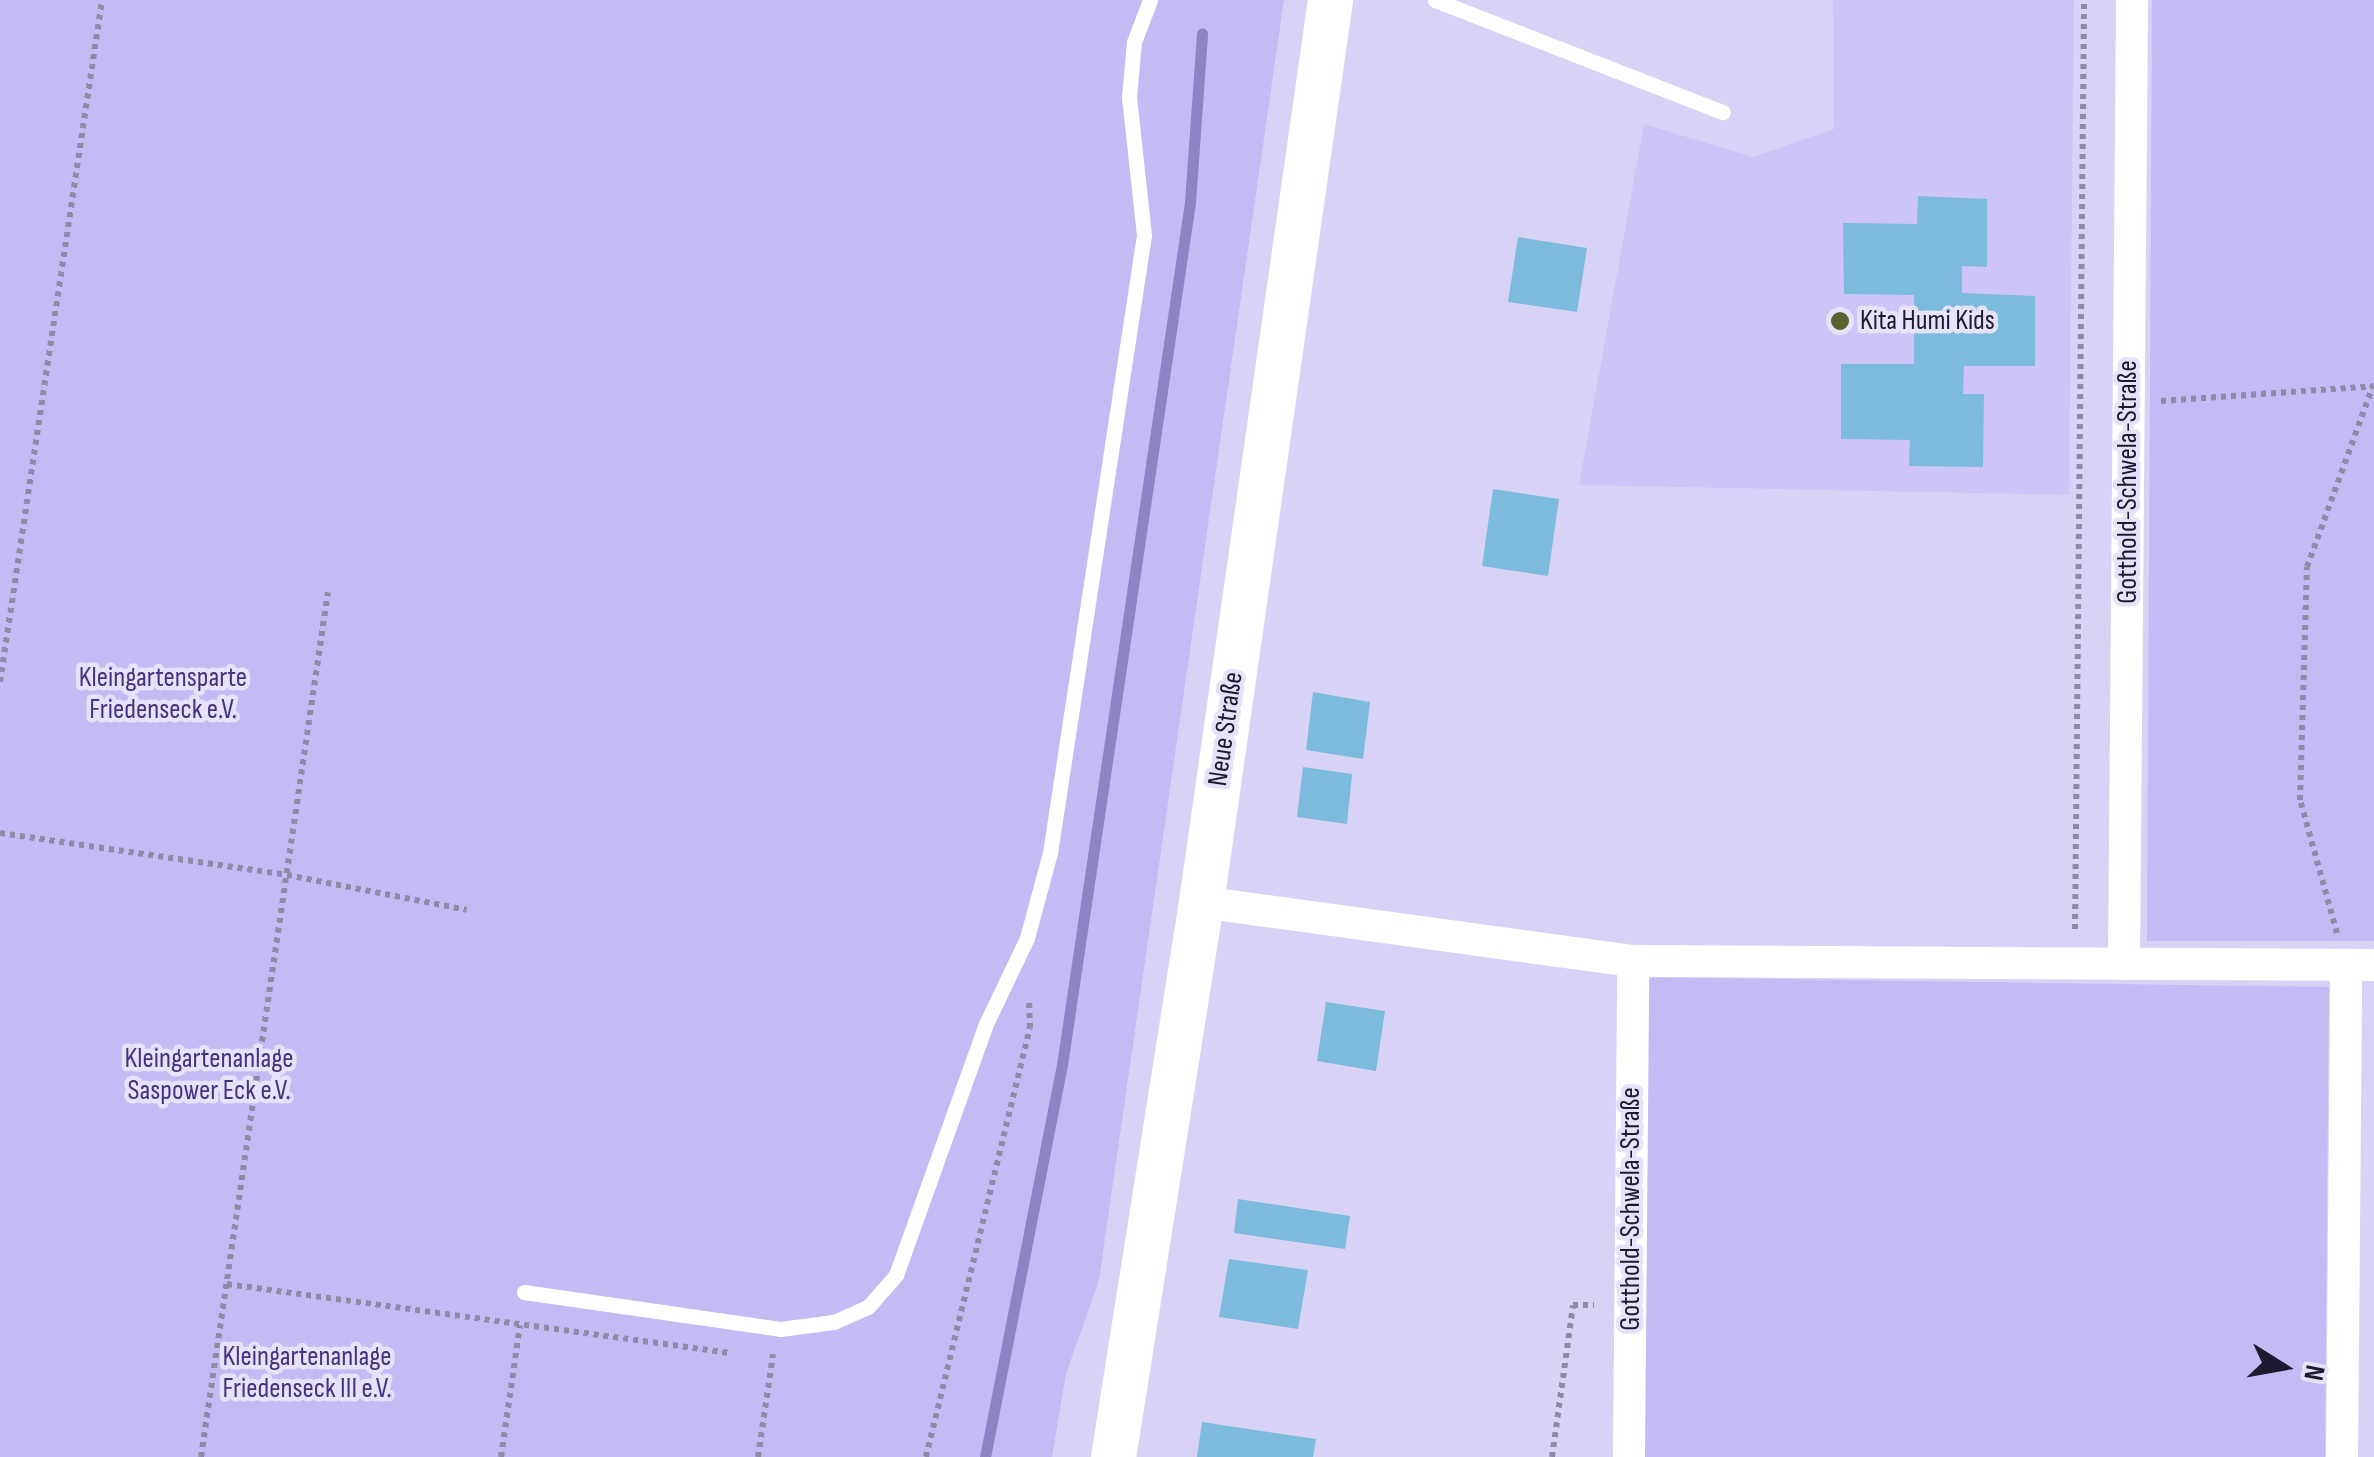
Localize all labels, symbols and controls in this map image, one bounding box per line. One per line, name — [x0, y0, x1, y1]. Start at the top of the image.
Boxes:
place label: Kita Humi Kids — [1860, 304, 1995, 338]
marker: Kita Humi Kids — [1829, 310, 1851, 332]
street label: Gotthold-Schwela-Straße — [2111, 360, 2145, 604]
park label: Kleingartensparte Friedenseck e.V. — [79, 661, 247, 727]
street label: Neue Straße — [1201, 670, 1251, 788]
park label: Kleingartenanlage Saspower Eck e.V. — [125, 1042, 293, 1108]
street label: Gotthold-Schwela-Straße — [1614, 1087, 1648, 1331]
north arrow — [2234, 1317, 2334, 1417]
park label: Kleingartenanlage Friedenseck III e.V. — [222, 1340, 392, 1406]
text: N — [2296, 1362, 2332, 1383]

